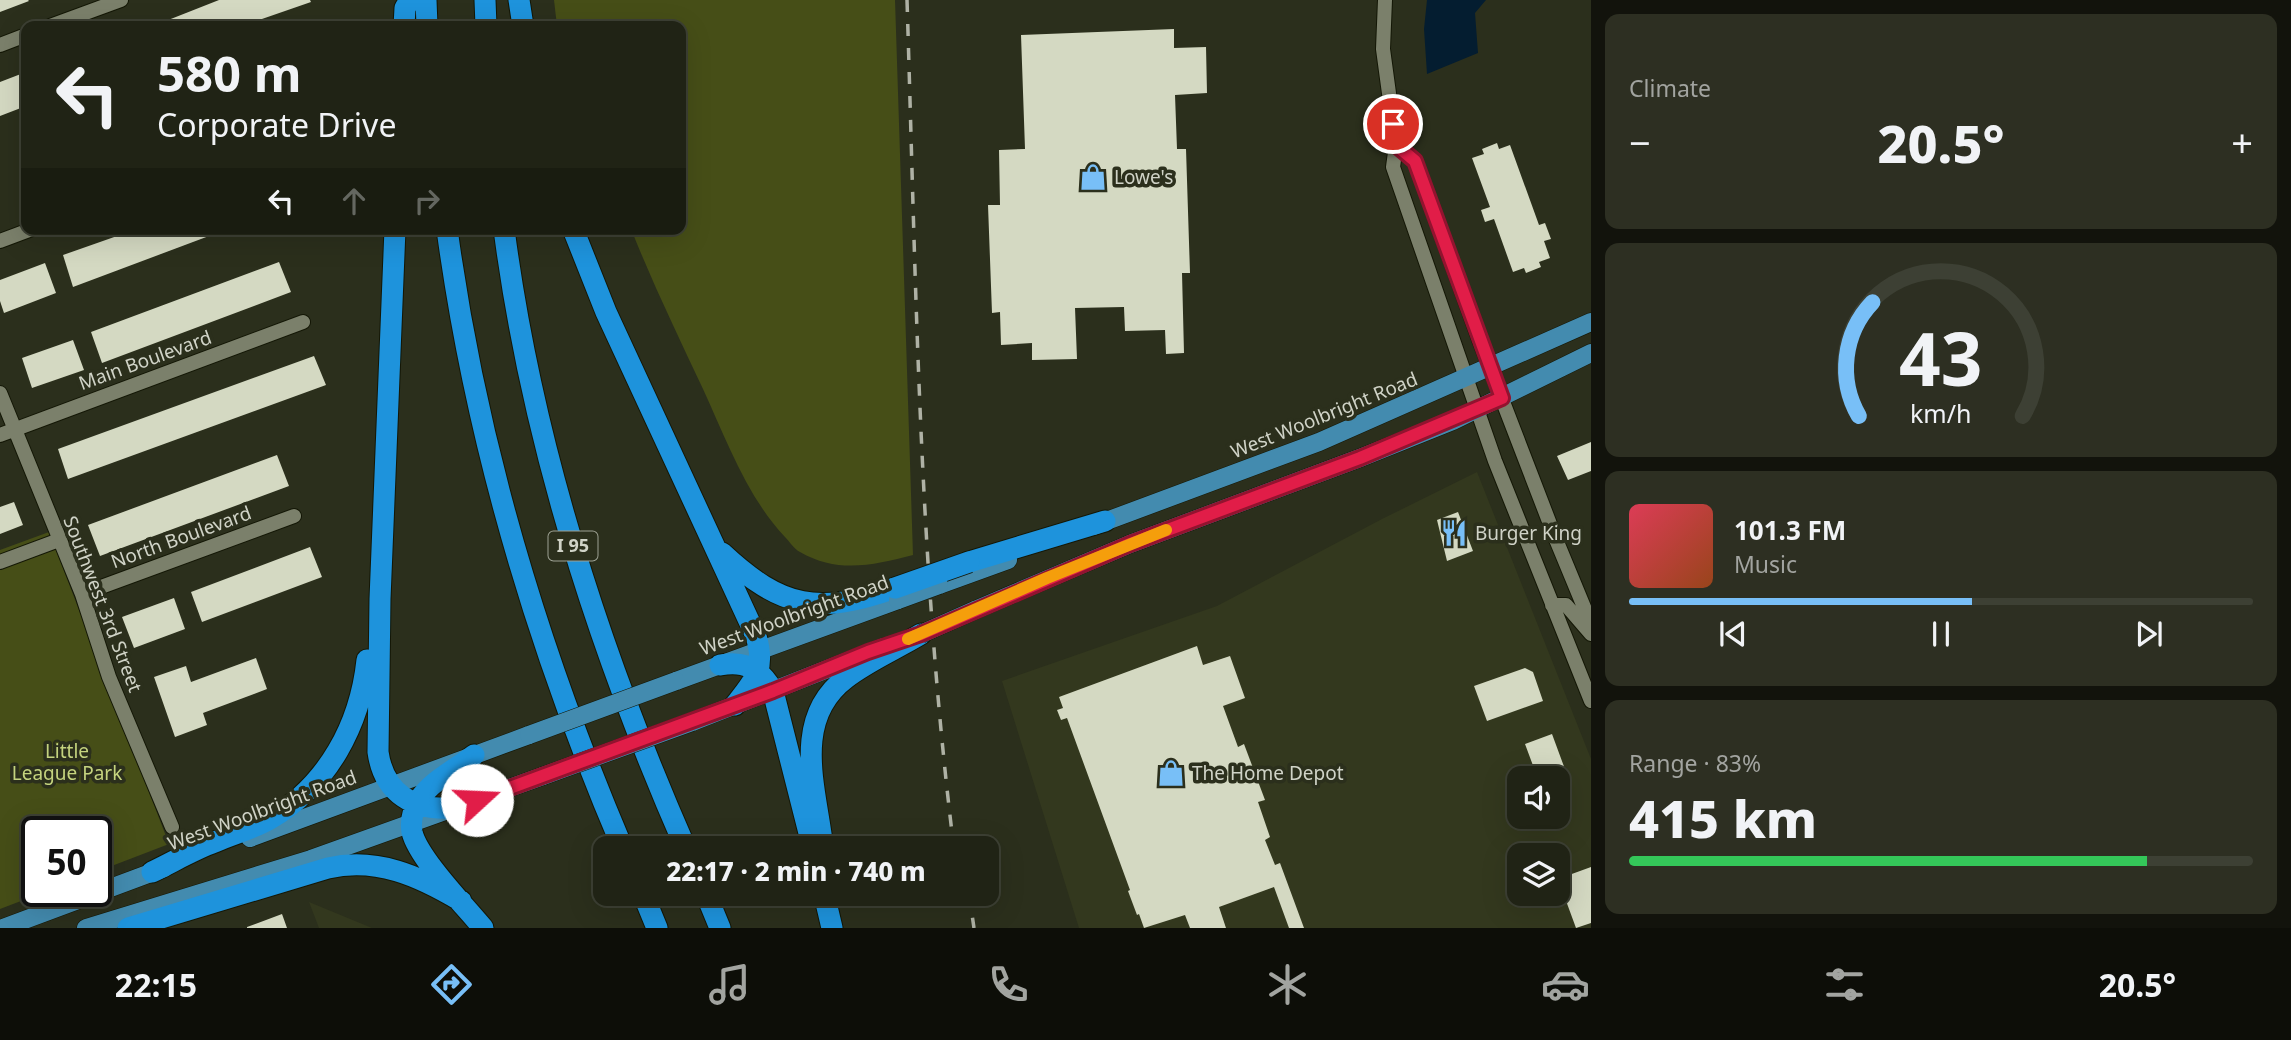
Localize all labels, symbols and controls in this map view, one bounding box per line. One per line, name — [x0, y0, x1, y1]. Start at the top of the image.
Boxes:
text: 580 m — [157, 40, 302, 106]
icon: left — [42, 49, 133, 140]
text: Climate — [1629, 72, 1711, 104]
pin — [1363, 94, 1423, 154]
text: Corporate Drive — [157, 103, 396, 146]
icon: arrive — [1374, 105, 1412, 143]
text: 20.5° — [1878, 107, 2004, 178]
text: − — [1629, 116, 1651, 168]
text: + — [2231, 116, 2253, 168]
shop icon: Lowe's — [1078, 162, 1108, 192]
place label: Lowe's — [1114, 164, 1173, 190]
icon: left — [262, 182, 300, 220]
icon: ahead — [335, 182, 373, 220]
icon: right — [408, 182, 446, 220]
text: 43 — [1899, 308, 1983, 407]
street label: Main Boulevard — [75, 324, 215, 396]
street label: West Woolbright Road — [1227, 366, 1421, 464]
text: km/h — [1910, 396, 1972, 430]
street label: North Boulevard — [107, 500, 255, 574]
street label: Southwest 3rd Street — [57, 512, 149, 696]
text: 101.3 FM — [1734, 512, 1846, 548]
restaurant icon: Burger King — [1439, 518, 1469, 548]
place label: Burger King — [1475, 520, 1582, 546]
road number: I 95 — [548, 532, 598, 560]
text: Music — [1734, 548, 1797, 580]
street label: West Woolbright Road — [696, 569, 892, 661]
icon: previous — [1714, 615, 1752, 653]
icon: pause — [1922, 615, 1960, 653]
icon: next — [2130, 615, 2168, 653]
park label: Little League Park — [12, 738, 122, 786]
text: Range · 83% — [1629, 747, 1761, 779]
shop icon: The Home Depot — [1156, 758, 1186, 788]
place label: The Home Depot — [1192, 760, 1344, 786]
position arrow — [440, 763, 514, 837]
street label: West Woolbright Road — [164, 764, 360, 856]
map controls — [1507, 766, 1570, 906]
button: sound — [1507, 766, 1570, 829]
text: 415 km — [1629, 782, 1817, 853]
speed limit sign: 50 — [21, 816, 112, 907]
button: layers — [1507, 843, 1570, 906]
text: 22:17 · 2 min · 740 m — [666, 853, 926, 889]
icon: directions — [427, 960, 476, 1009]
icon: music — [705, 960, 754, 1009]
icon: phone — [984, 960, 1033, 1009]
icon: climate — [1263, 960, 1312, 1009]
icon: car — [1541, 960, 1590, 1009]
icon: filters — [1820, 960, 1869, 1009]
text: 22:15 — [115, 963, 197, 1006]
text: 20.5° — [2099, 963, 2176, 1006]

